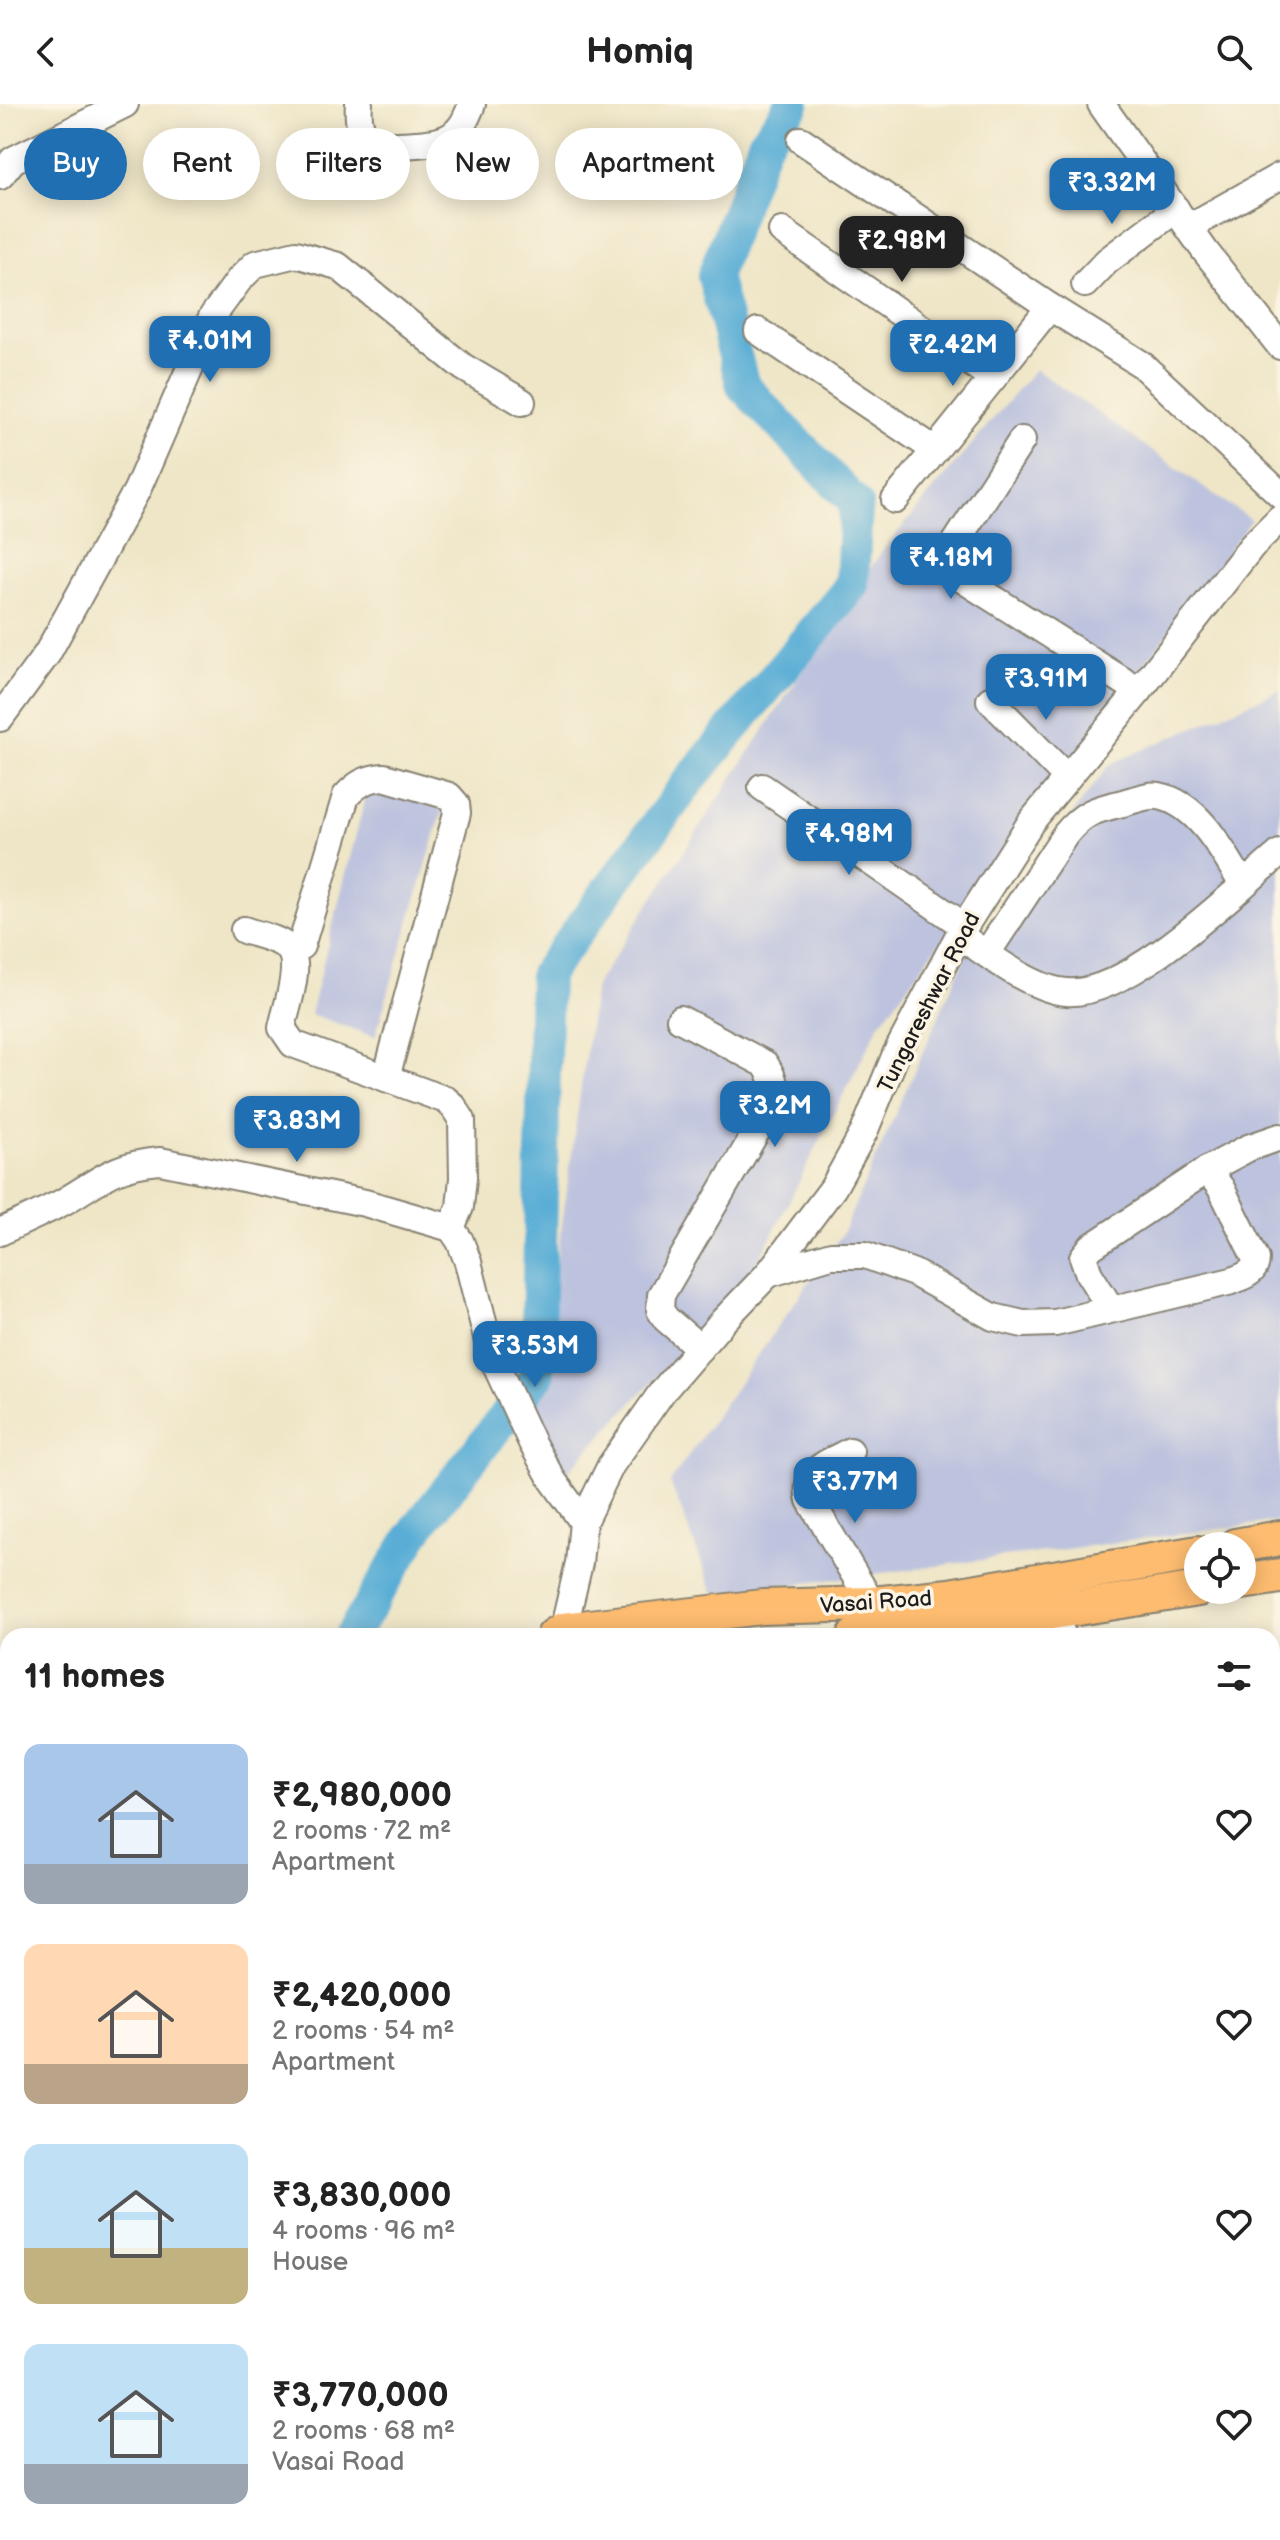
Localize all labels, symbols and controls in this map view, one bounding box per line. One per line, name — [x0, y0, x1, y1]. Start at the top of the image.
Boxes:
icon: back — [24, 30, 68, 74]
icon: search — [1212, 30, 1256, 74]
text: Homiq — [586, 31, 694, 74]
chip: Buy — [24, 128, 127, 200]
chip: Rent — [143, 128, 260, 200]
chip: Filters — [276, 128, 410, 200]
chip: New — [426, 128, 539, 200]
chip: Apartment — [555, 128, 743, 200]
pin: ₹3.32M — [1047, 158, 1177, 226]
text: ₹3.32M — [1068, 168, 1156, 199]
pin: ₹2.98M — [837, 216, 967, 284]
text: ₹2.98M — [857, 226, 947, 257]
pin: ₹4.01M — [145, 316, 275, 384]
pin: ₹2.42M — [888, 320, 1018, 388]
text: ₹4.01M — [167, 326, 253, 357]
text: ₹2.42M — [908, 330, 998, 361]
pin: ₹4.18M — [886, 533, 1016, 601]
text: ₹4.18M — [909, 543, 993, 574]
pin: ₹3.91M — [981, 654, 1111, 722]
text: ₹3.91M — [1004, 664, 1088, 695]
pin: ₹4.98M — [784, 809, 914, 877]
text: ₹4.98M — [804, 819, 894, 850]
street label: Tungareshwar Road — [872, 908, 987, 1097]
pin: ₹3.2M — [719, 1081, 831, 1149]
text: ₹3.2M — [738, 1091, 812, 1122]
pin: ₹3.83M — [232, 1096, 362, 1164]
text: ₹3.83M — [253, 1106, 342, 1137]
pin: ₹3.53M — [470, 1321, 600, 1389]
text: ₹3.53M — [491, 1331, 579, 1362]
pin: ₹3.77M — [790, 1457, 920, 1525]
text: ₹3.77M — [812, 1467, 898, 1498]
map controls — [1184, 1532, 1256, 1604]
button: locate — [1184, 1532, 1256, 1604]
street label: Vasai Road — [819, 1585, 933, 1620]
icon: filters — [1212, 1654, 1256, 1698]
text: 11 homes — [24, 1656, 165, 1697]
text: ₹2,980,000 — [272, 1775, 452, 1816]
icon: home — [88, 1776, 184, 1872]
icon: heart — [1212, 1802, 1256, 1846]
text: 2 rooms · 72 m² — [272, 1816, 451, 1847]
text: Apartment — [272, 1847, 395, 1878]
text: ₹2,420,000 — [272, 1975, 451, 2016]
icon: home — [88, 1976, 184, 2072]
icon: heart — [1212, 2002, 1256, 2046]
text: 2 rooms · 54 m² — [272, 2016, 455, 2047]
text: Apartment — [272, 2047, 395, 2078]
text: ₹3,830,000 — [272, 2175, 451, 2216]
icon: home — [88, 2176, 184, 2272]
icon: heart — [1212, 2202, 1256, 2246]
text: 4 rooms · 96 m² — [272, 2216, 455, 2247]
text: House — [272, 2247, 348, 2278]
text: ₹3,770,000 — [272, 2375, 449, 2416]
icon: home — [88, 2376, 184, 2472]
icon: heart — [1212, 2402, 1256, 2446]
text: 2 rooms · 68 m² — [272, 2416, 455, 2447]
text: Vasai Road — [272, 2447, 404, 2478]

